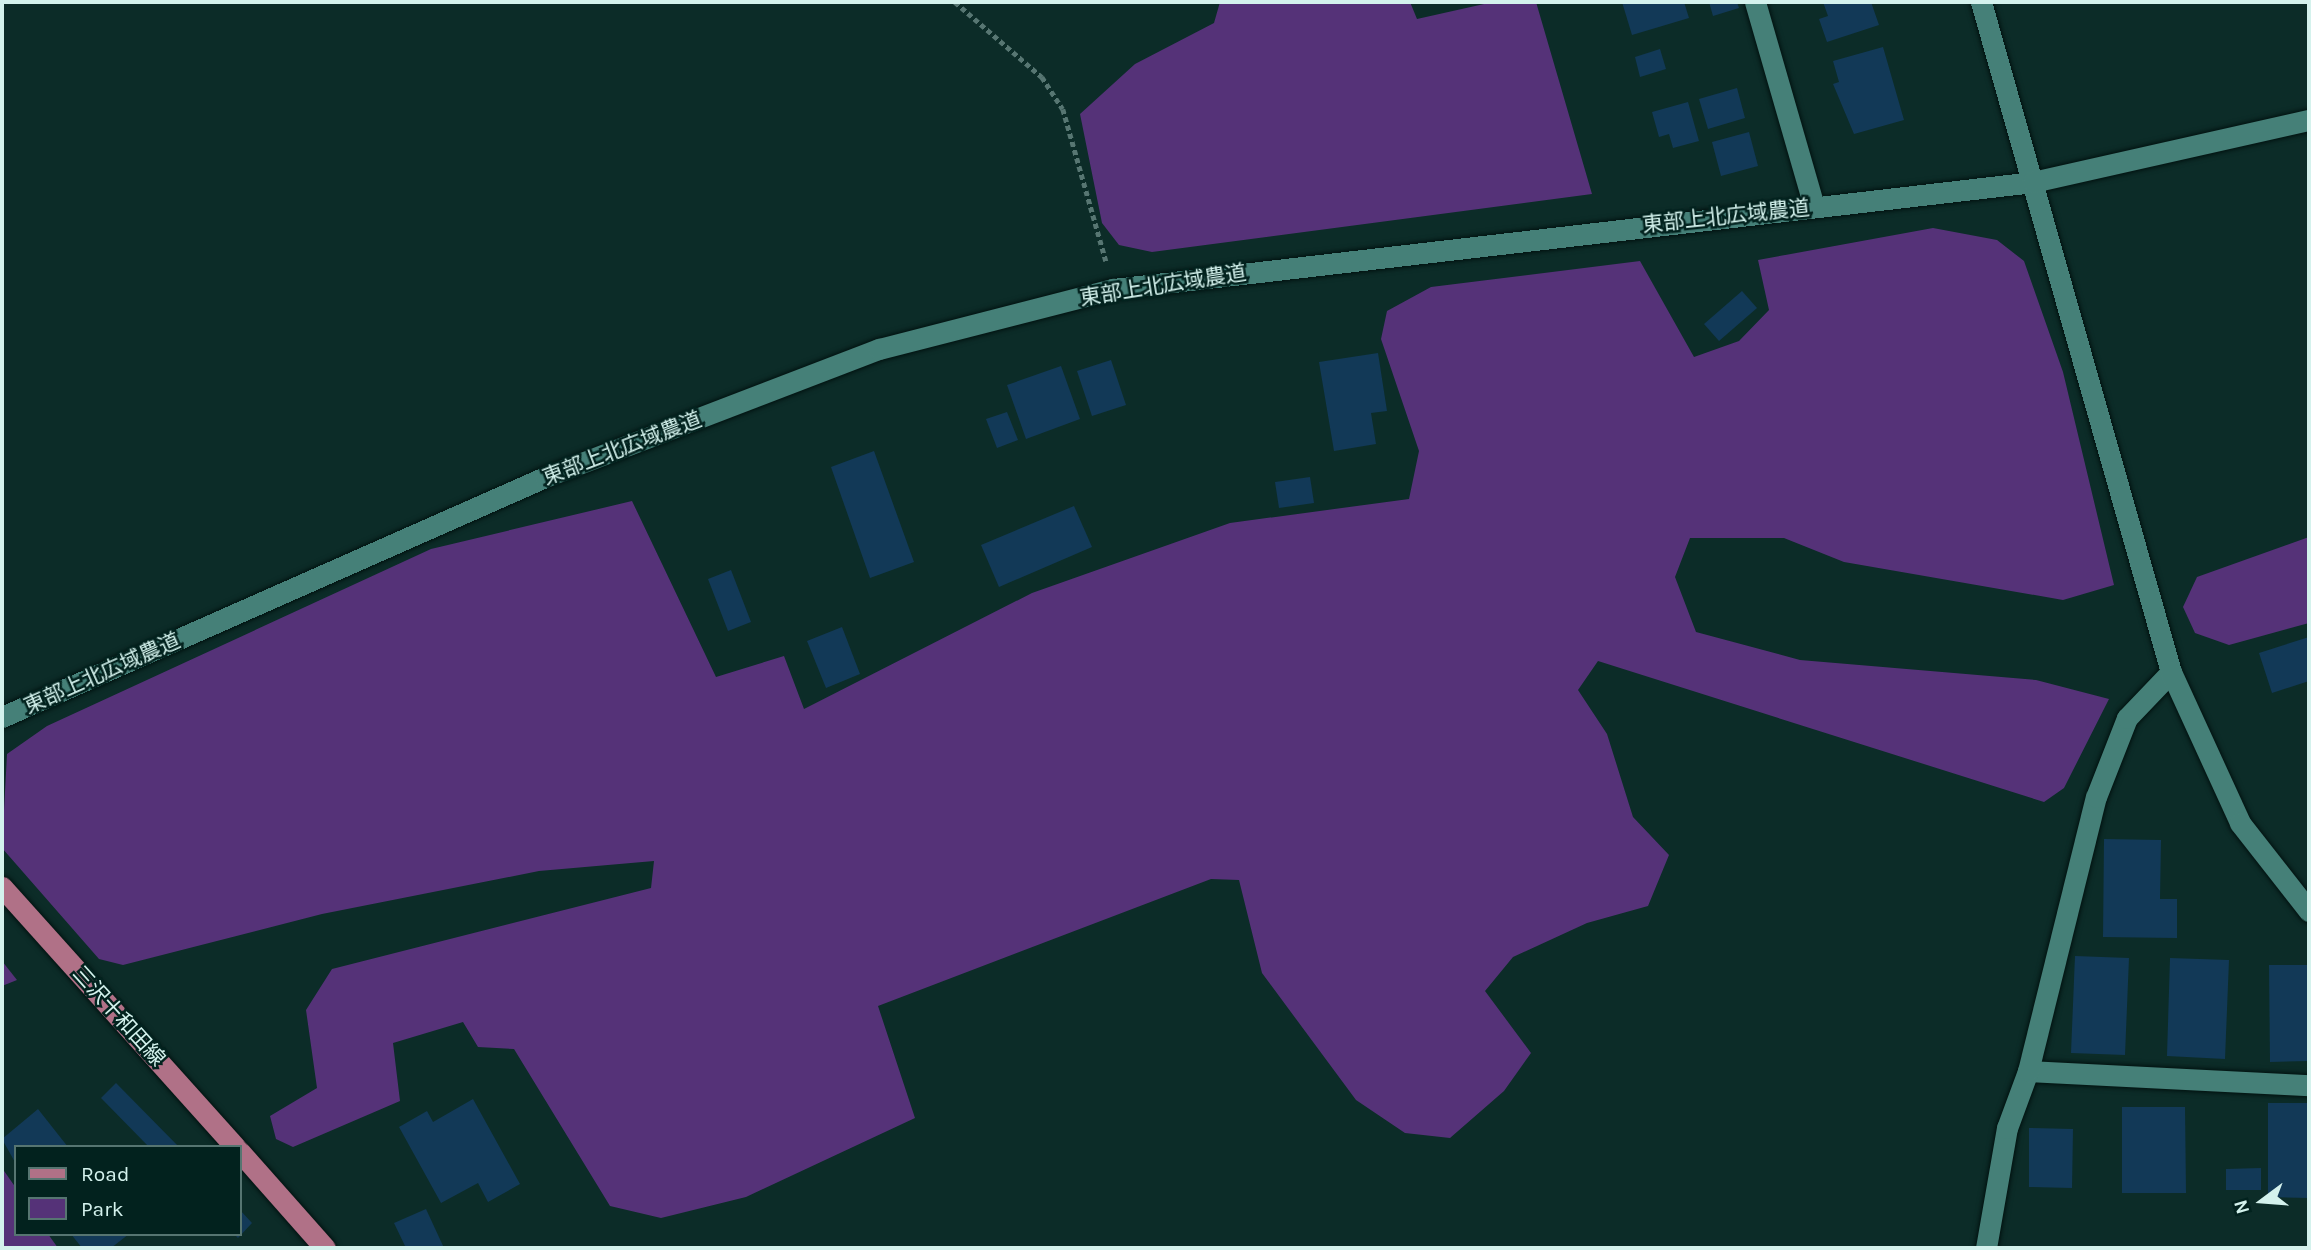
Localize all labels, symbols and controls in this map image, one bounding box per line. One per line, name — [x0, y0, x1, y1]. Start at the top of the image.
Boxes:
street label: 東部上北広域農道 — [1641, 195, 1811, 237]
street label: 東部上北広域農道 — [1078, 259, 1248, 311]
street label: 東部上北広域農道 — [539, 406, 705, 490]
street label: 東部上北広域農道 — [20, 627, 184, 719]
street label: 三沢十和田線 — [67, 961, 171, 1071]
legend — [14, 1145, 242, 1236]
text: Road — [81, 1162, 129, 1186]
north arrow — [2227, 1166, 2297, 1236]
text: Park — [81, 1197, 124, 1221]
text: N — [2229, 1197, 2254, 1216]

